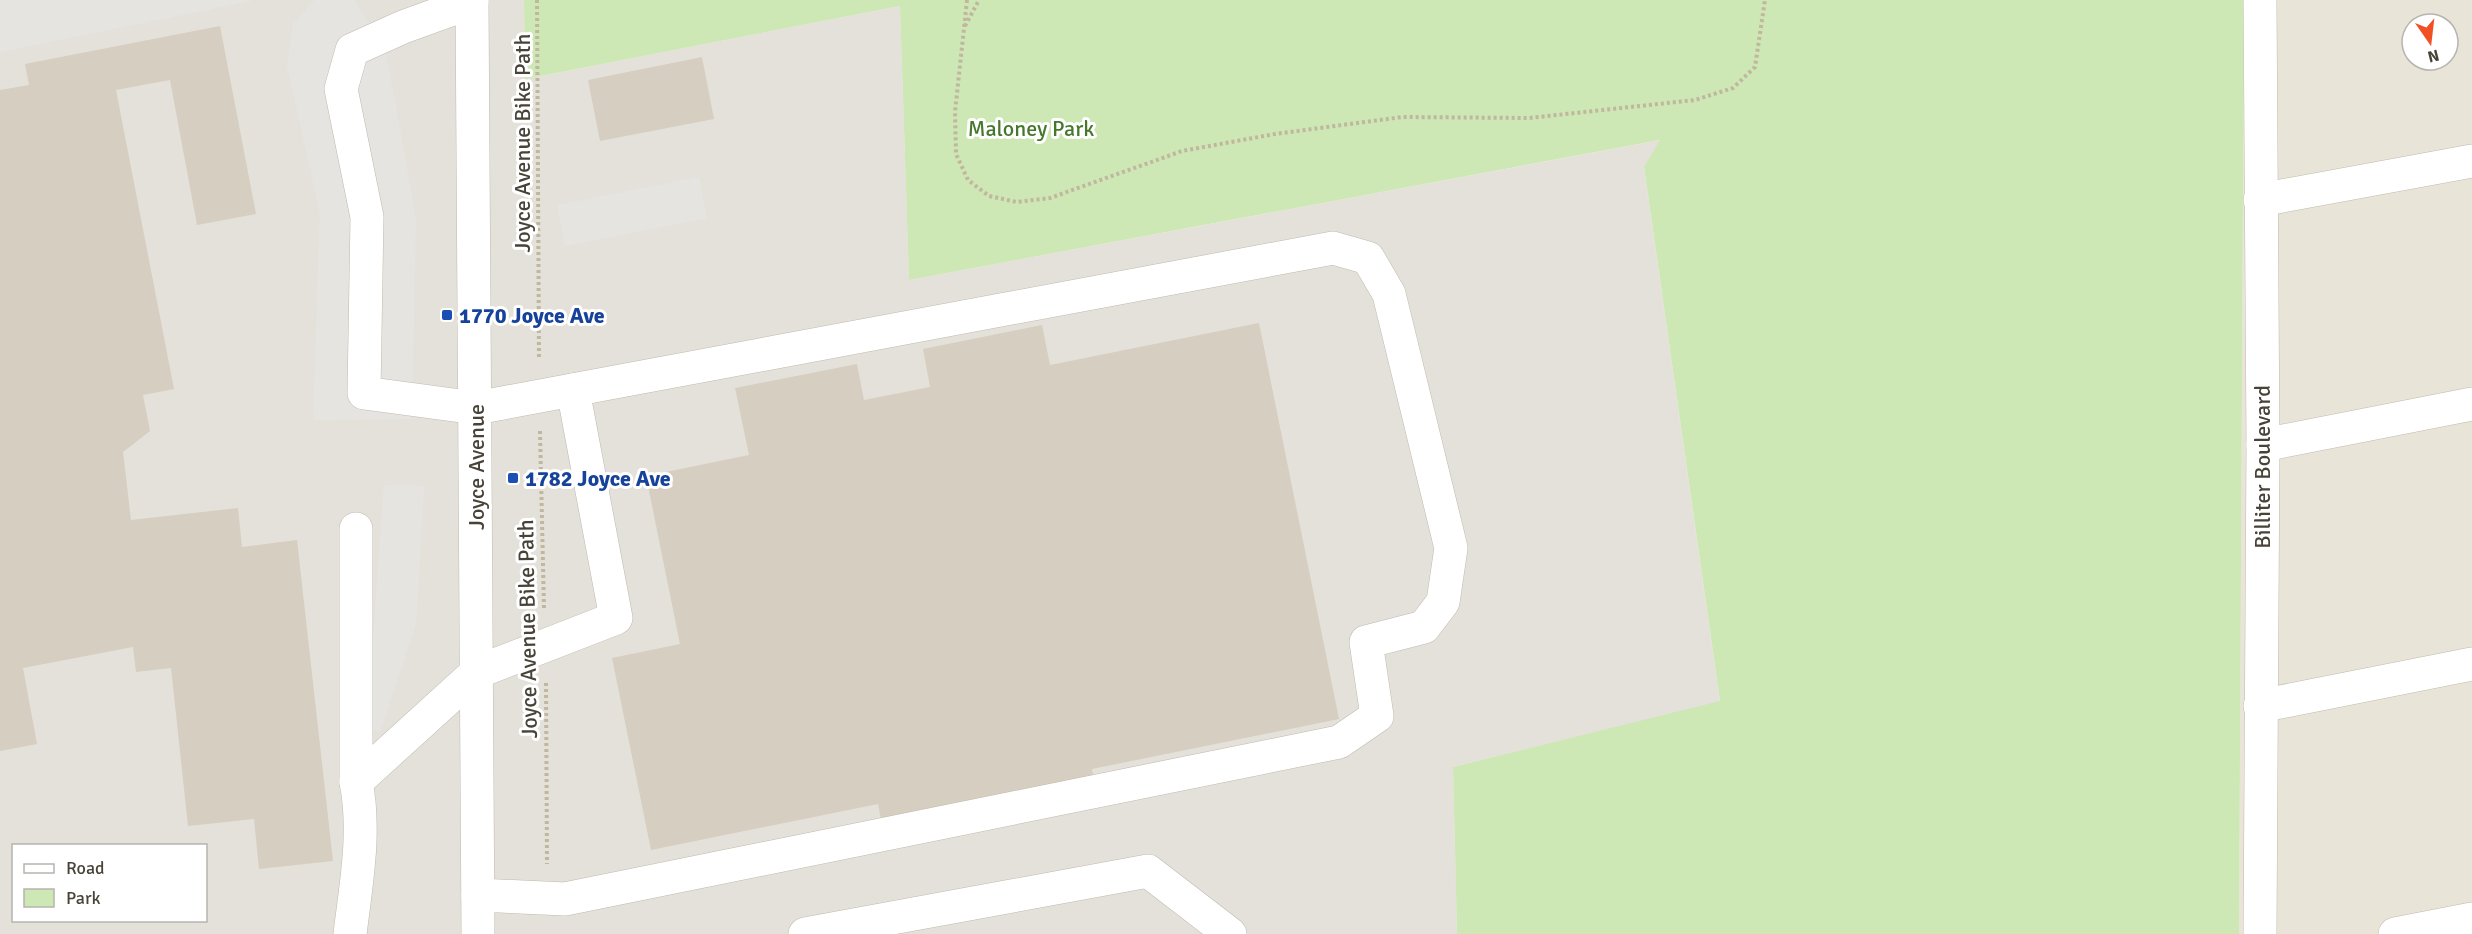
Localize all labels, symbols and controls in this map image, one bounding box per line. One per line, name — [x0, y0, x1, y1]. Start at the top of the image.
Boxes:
north arrow — [2400, 12, 2460, 72]
street label: Joyce Avenue Bike Path — [509, 33, 536, 253]
text: N — [2426, 45, 2441, 67]
park label: Maloney Park — [968, 115, 1094, 142]
place label: 1770 Joyce Ave — [459, 302, 605, 329]
marker: 1770 Joyce Ave — [440, 308, 454, 322]
street label: Billiter Boulevard — [2249, 385, 2276, 549]
street label: Joyce Avenue — [463, 404, 490, 530]
place label: 1782 Joyce Ave — [525, 465, 671, 492]
marker: 1782 Joyce Ave — [506, 471, 520, 485]
street label: Joyce Avenue Bike Path — [512, 519, 543, 739]
legend — [12, 844, 207, 922]
text: Road — [66, 857, 105, 879]
text: Park — [66, 887, 101, 909]

